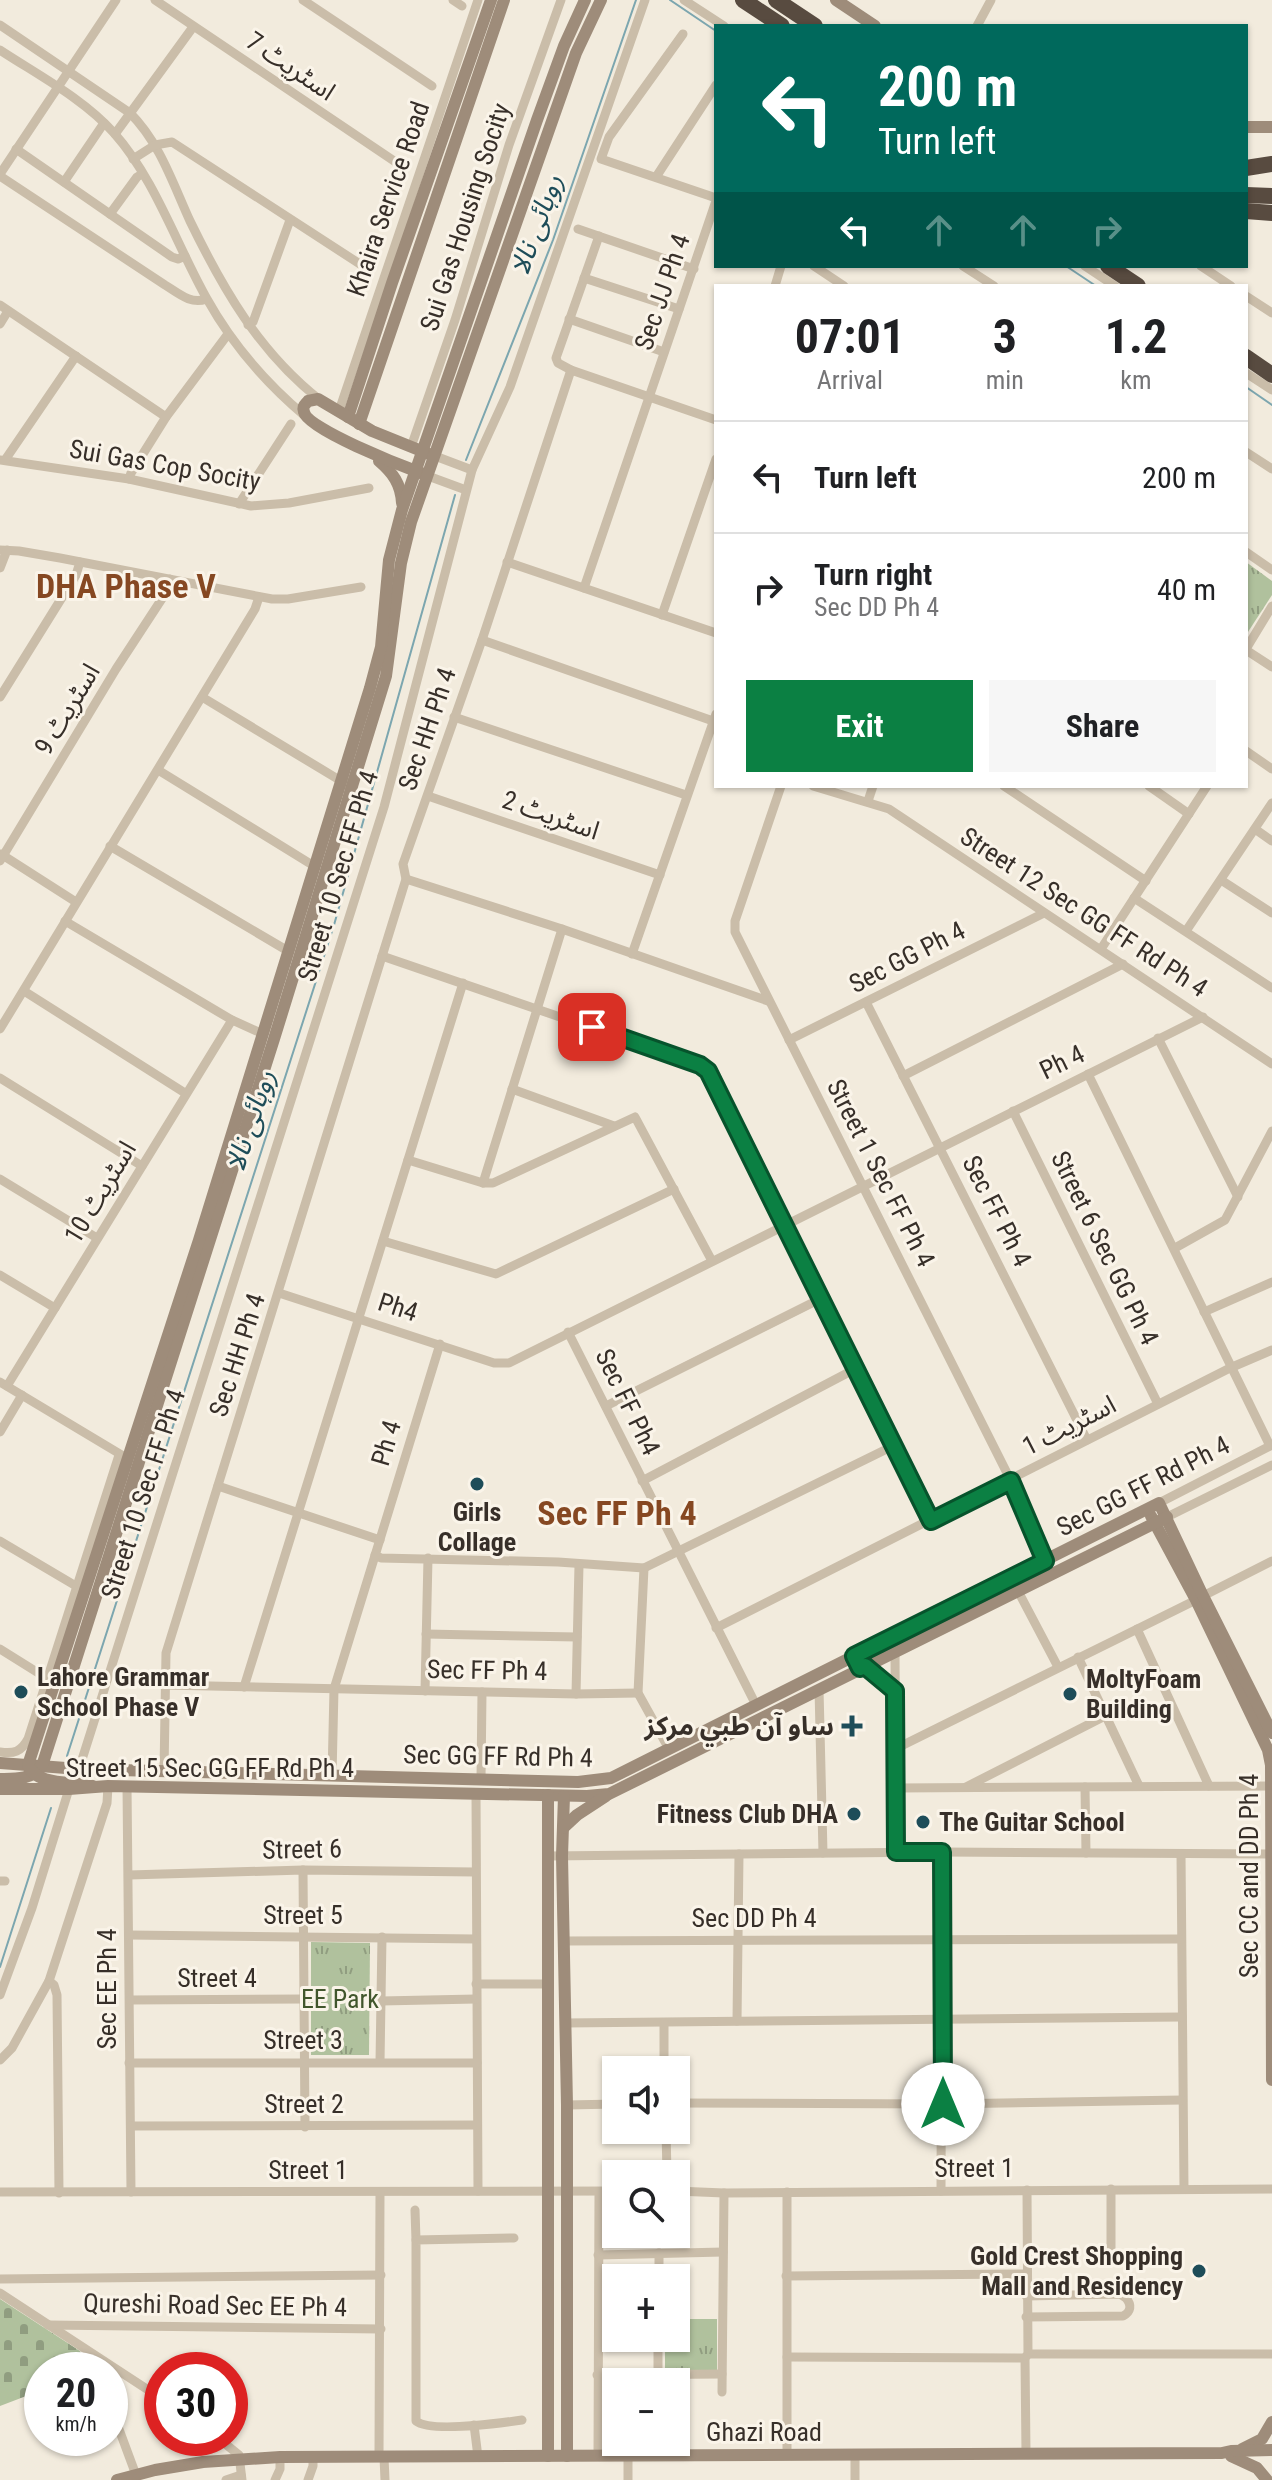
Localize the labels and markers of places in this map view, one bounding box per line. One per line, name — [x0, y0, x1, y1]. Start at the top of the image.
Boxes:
pin — [558, 993, 626, 1061]
marker: Girls Collage — [468, 1475, 486, 1493]
place label: Girls Collage — [438, 1497, 516, 1557]
place label: Lahore Grammar School Phase V — [37, 1662, 210, 1722]
place label: MoltyFoam Building — [1086, 1664, 1201, 1724]
marker: Lahore Grammar School Phase V — [12, 1683, 30, 1701]
marker: MoltyFoam Building — [1061, 1685, 1079, 1703]
place label: ساو آن طبي مرکز — [644, 1711, 834, 1747]
marker: ساو آن طبي مرکز — [841, 1715, 863, 1737]
place label: Fitness Club DHA — [657, 1799, 838, 1829]
marker: Fitness Club DHA — [845, 1805, 863, 1823]
place label: The Guitar School — [939, 1807, 1125, 1837]
marker: The Guitar School — [914, 1813, 932, 1831]
place label: Gold Crest Shopping Mall and Residency — [970, 2241, 1183, 2301]
marker: Gold Crest Shopping Mall and Residency — [1190, 2262, 1208, 2280]

